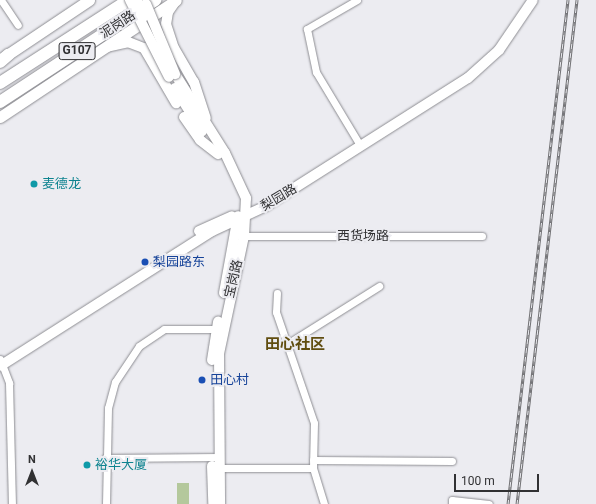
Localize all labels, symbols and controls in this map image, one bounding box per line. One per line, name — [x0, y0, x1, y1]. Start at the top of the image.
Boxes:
street label: 泥岗路 — [97, 8, 139, 42]
road number: G107 — [58, 41, 96, 61]
place label: 麦德龙 — [42, 176, 81, 192]
marker: 麦德龙 — [29, 179, 39, 189]
street label: 梨园路 — [258, 181, 300, 215]
street label: 西货场路 — [337, 228, 389, 244]
place label: 梨园路东 — [153, 254, 205, 270]
marker: 梨园路东 — [140, 257, 150, 267]
street label: 宝岗路 — [222, 258, 246, 300]
district label: 田心社区 — [265, 336, 325, 354]
place label: 田心村 — [210, 372, 249, 388]
marker: 田心村 — [197, 375, 207, 385]
north arrow — [12, 452, 52, 492]
text: N — [28, 453, 36, 466]
place label: 裕华大厦 — [95, 457, 147, 473]
marker: 裕华大厦 — [82, 460, 92, 470]
scale bar — [456, 466, 541, 492]
text: 100 m — [461, 474, 495, 488]

